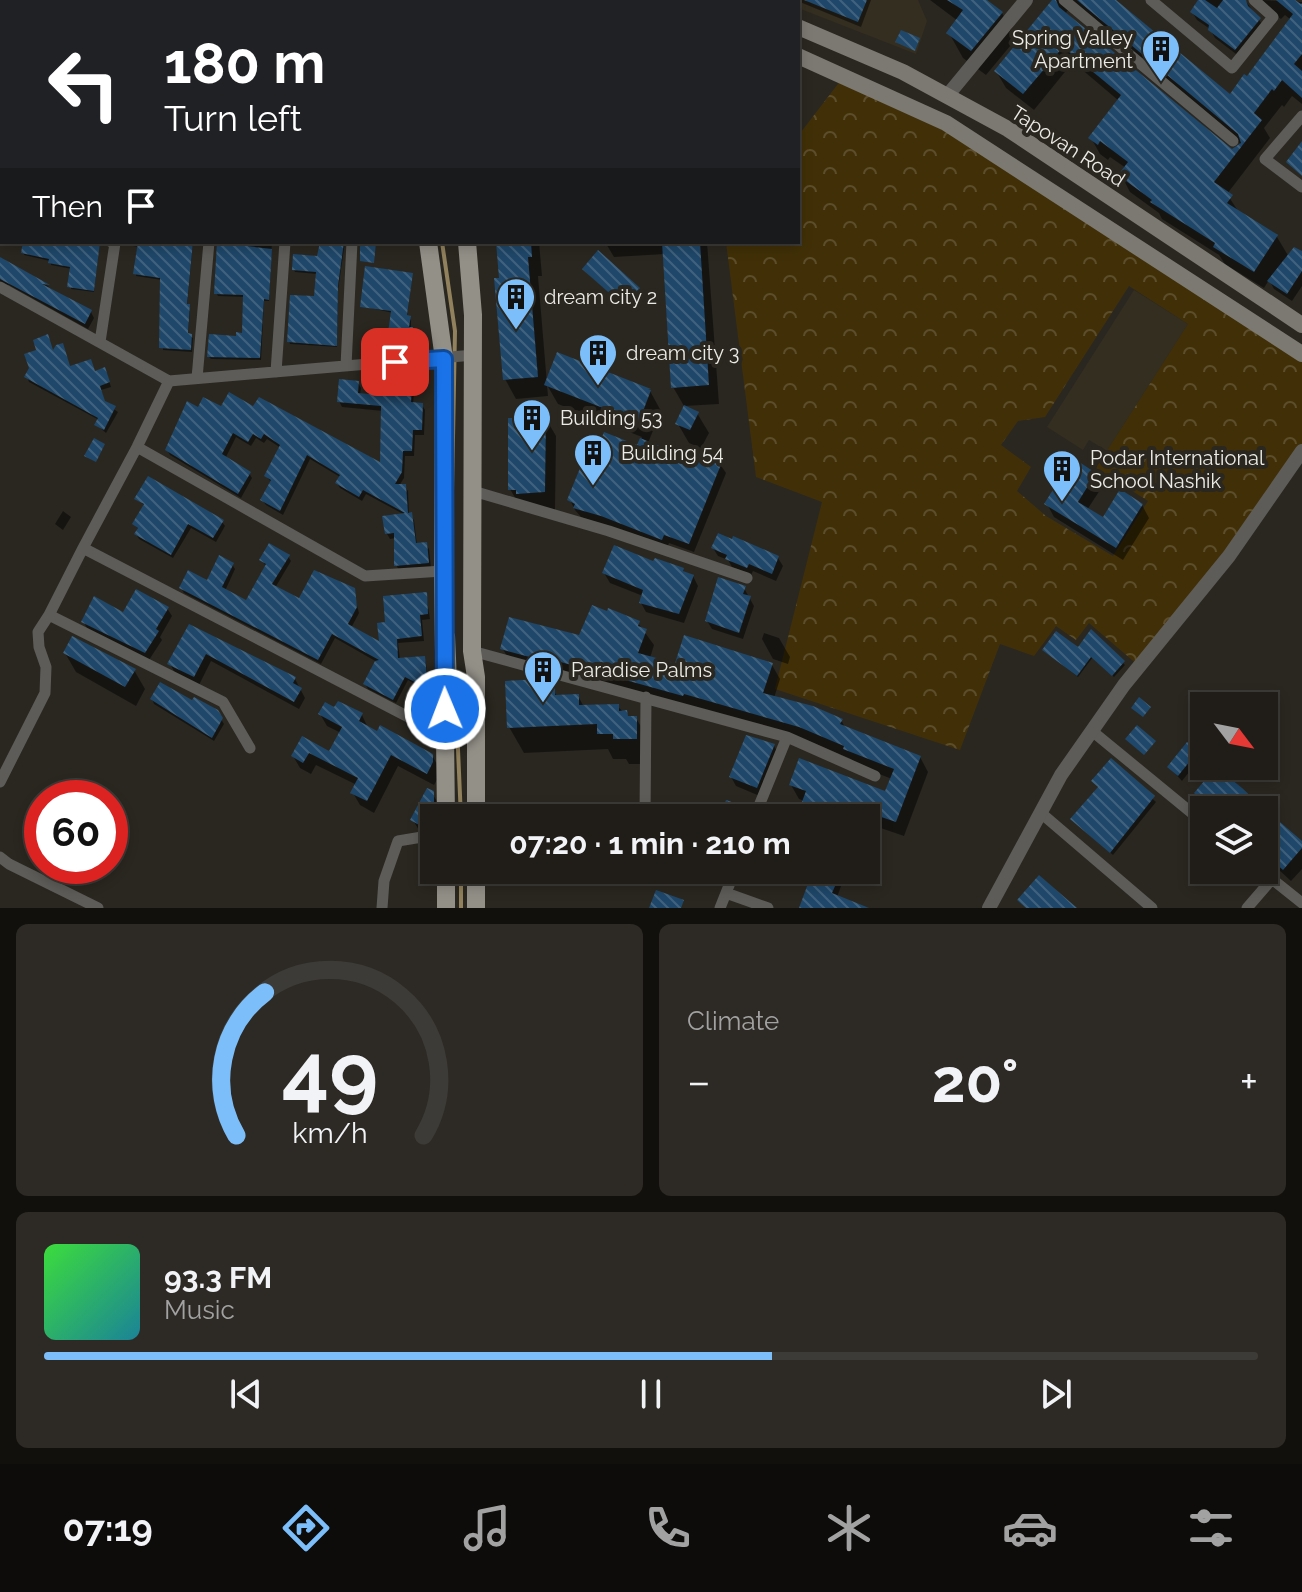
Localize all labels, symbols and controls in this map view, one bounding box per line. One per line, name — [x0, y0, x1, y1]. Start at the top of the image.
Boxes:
place label: Spring Valley Apartment — [1012, 26, 1133, 73]
building icon: Spring Valley Apartment — [1140, 28, 1182, 83]
text: 180 m — [164, 30, 325, 96]
icon: left — [32, 32, 136, 136]
text: Turn left — [164, 97, 302, 139]
street label: Tapovan Road — [1007, 100, 1129, 192]
icon: arrive — [119, 184, 163, 228]
text: Then — [32, 189, 103, 224]
building icon: dream city 2 — [495, 276, 537, 331]
place label: dream city 2 — [544, 285, 657, 309]
pin — [361, 328, 429, 396]
building icon: dream city 3 — [577, 332, 619, 387]
icon: arrive — [373, 340, 417, 384]
place label: dream city 3 — [626, 341, 739, 365]
building icon: Building 53 — [511, 397, 553, 452]
place label: Building 53 — [560, 406, 663, 430]
building icon: Building 54 — [572, 432, 614, 487]
place label: Building 54 — [621, 441, 724, 465]
place label: Podar International School Nashik — [1090, 446, 1265, 493]
building icon: Podar International School Nashik — [1041, 448, 1083, 503]
building icon: Paradise Palms — [522, 649, 564, 704]
place label: Paradise Palms — [571, 658, 712, 682]
position arrow — [403, 667, 487, 751]
north arrow — [1190, 692, 1278, 780]
map controls — [1190, 692, 1278, 884]
speed limit sign: 60 — [24, 780, 128, 884]
button: layers — [1190, 796, 1278, 884]
text: 07:20 · 1 min · 210 m — [509, 826, 791, 861]
text: Climate — [687, 1006, 779, 1036]
text: 49 — [281, 1024, 378, 1121]
text: 20° — [932, 1046, 1019, 1116]
text: − — [687, 1056, 711, 1107]
text: + — [1240, 1056, 1258, 1107]
text: km/h — [292, 1116, 367, 1150]
text: 93.3 FM — [164, 1260, 272, 1295]
text: Music — [164, 1295, 235, 1325]
icon: previous — [224, 1372, 268, 1416]
icon: pause — [629, 1372, 673, 1416]
icon: next — [1034, 1372, 1078, 1416]
icon: directions — [278, 1500, 334, 1556]
icon: music — [459, 1500, 515, 1556]
icon: phone — [640, 1500, 696, 1556]
icon: climate — [821, 1500, 877, 1556]
icon: car — [1002, 1500, 1058, 1556]
icon: filters — [1183, 1500, 1239, 1556]
text: 07:19 — [63, 1507, 153, 1549]

